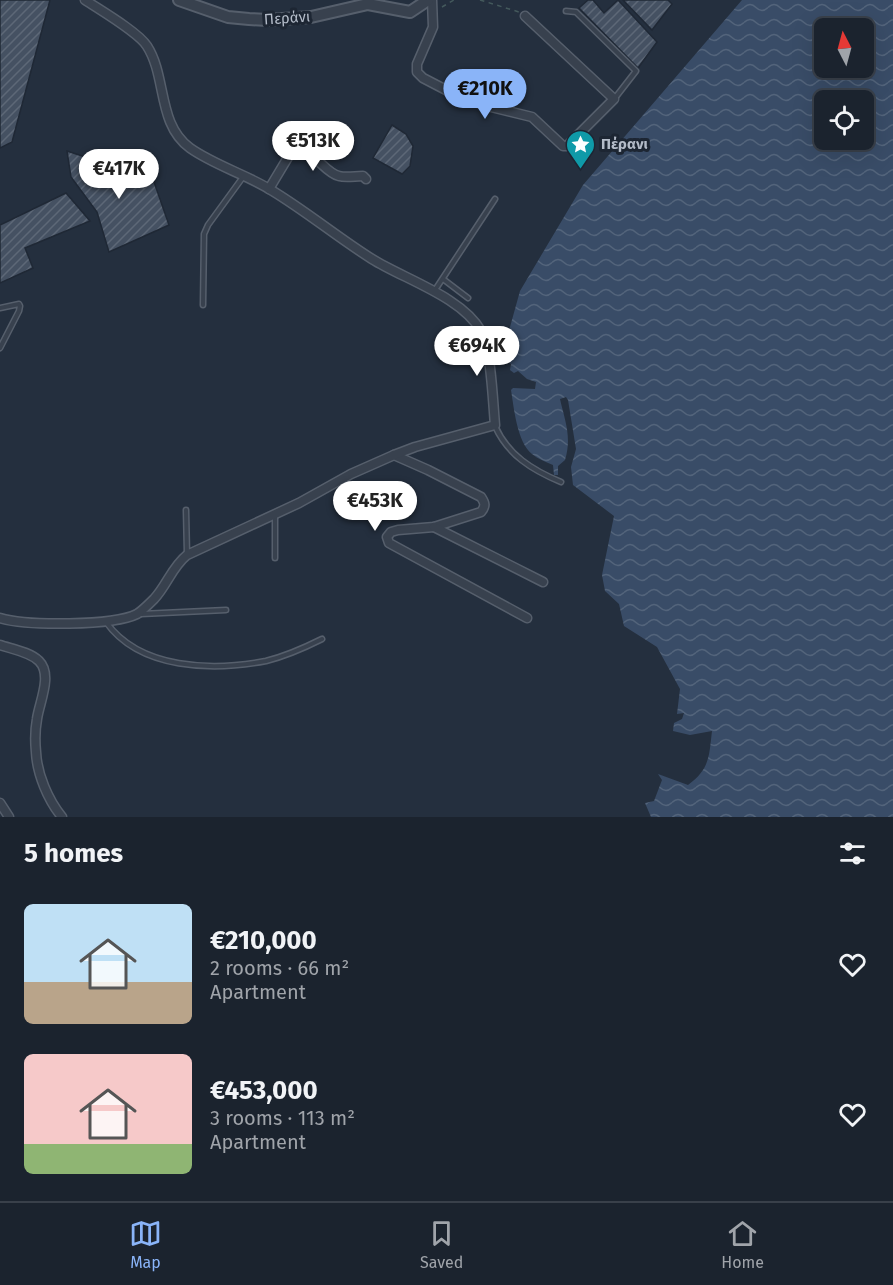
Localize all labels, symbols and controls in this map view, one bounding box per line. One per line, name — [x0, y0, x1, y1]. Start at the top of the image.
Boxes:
street label: Περάνι — [263, 7, 311, 29]
north arrow — [814, 18, 874, 78]
map controls — [814, 18, 874, 150]
pin: €210K — [443, 69, 527, 120]
text: €210K — [457, 76, 513, 100]
button: locate — [814, 90, 874, 150]
pin: €513K — [271, 121, 355, 172]
text: €513K — [286, 128, 340, 152]
place icon: Πέρανι — [564, 128, 596, 170]
place label: Πέρανι — [601, 135, 648, 153]
pin: €417K — [77, 149, 161, 200]
text: €417K — [93, 156, 145, 180]
pin: €694K — [435, 326, 519, 377]
text: €694K — [448, 333, 506, 357]
pin: €453K — [333, 481, 417, 532]
text: €453K — [347, 488, 403, 512]
icon: filters — [836, 837, 869, 870]
text: 5 homes — [24, 838, 123, 869]
text: €210,000 — [210, 925, 317, 956]
icon: home — [72, 928, 144, 1000]
icon: heart — [836, 948, 869, 981]
text: 2 rooms · 66 m² — [210, 956, 349, 980]
text: Apartment — [210, 980, 306, 1004]
text: €453,000 — [210, 1075, 318, 1106]
icon: home — [72, 1078, 144, 1150]
icon: heart — [836, 1098, 869, 1131]
text: 3 rooms · 113 m² — [210, 1106, 355, 1130]
text: Apartment — [210, 1130, 306, 1154]
tab: Map — [129, 1217, 162, 1272]
tab: Saved — [420, 1217, 463, 1272]
tab: Home — [721, 1217, 764, 1272]

